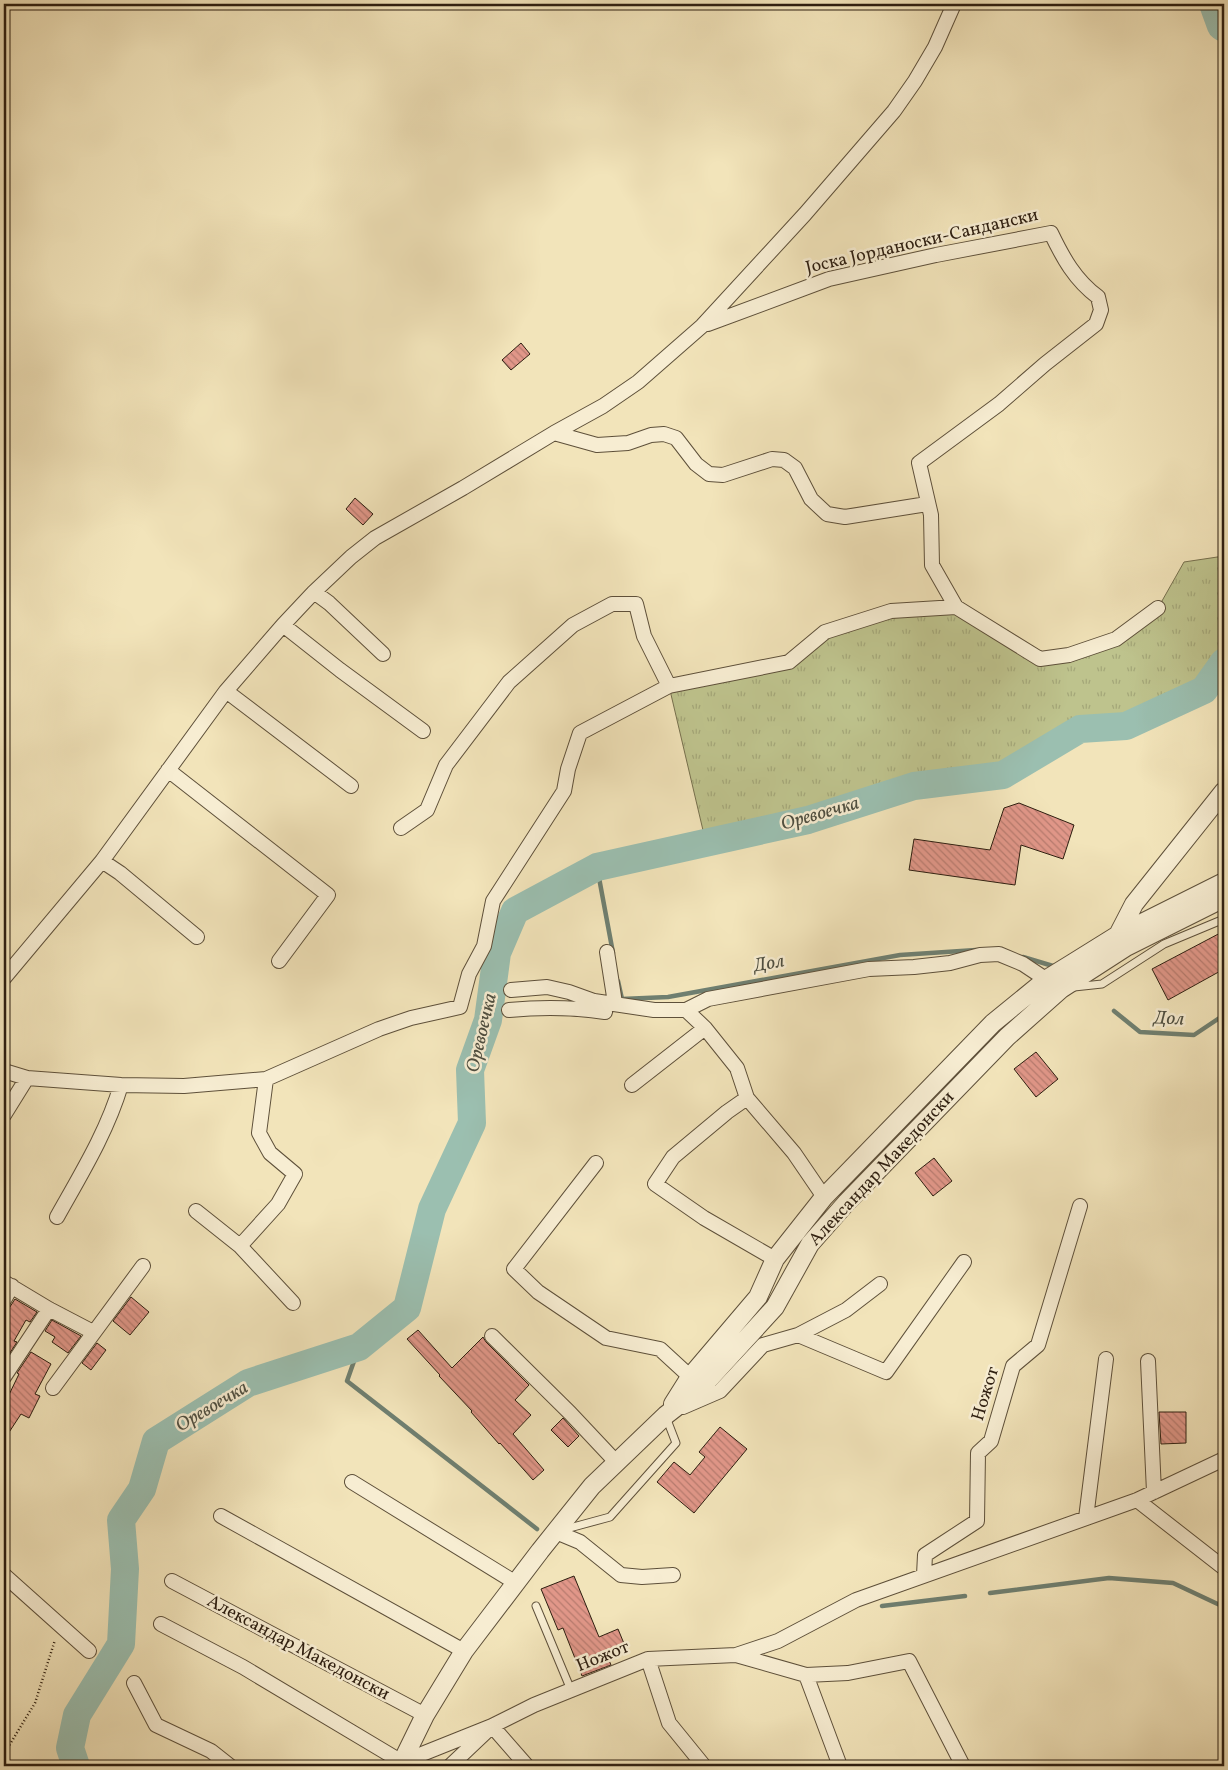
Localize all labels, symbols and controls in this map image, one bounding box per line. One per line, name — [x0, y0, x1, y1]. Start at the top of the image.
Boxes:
street label: Јоска Јорданоски-Сандански — [803, 203, 1041, 281]
water label: Оревоечка — [778, 790, 862, 838]
water label: Дол — [750, 949, 786, 980]
water label: Оревоечка — [460, 991, 504, 1075]
water label: Дол — [1151, 1005, 1185, 1033]
street label: Александар Македонски — [803, 1086, 961, 1252]
street label: Ножот — [966, 1364, 1006, 1424]
water label: Оревоечка — [171, 1375, 253, 1439]
street label: Александар Македонски — [202, 1589, 394, 1707]
street label: Ножот — [573, 1635, 633, 1679]

